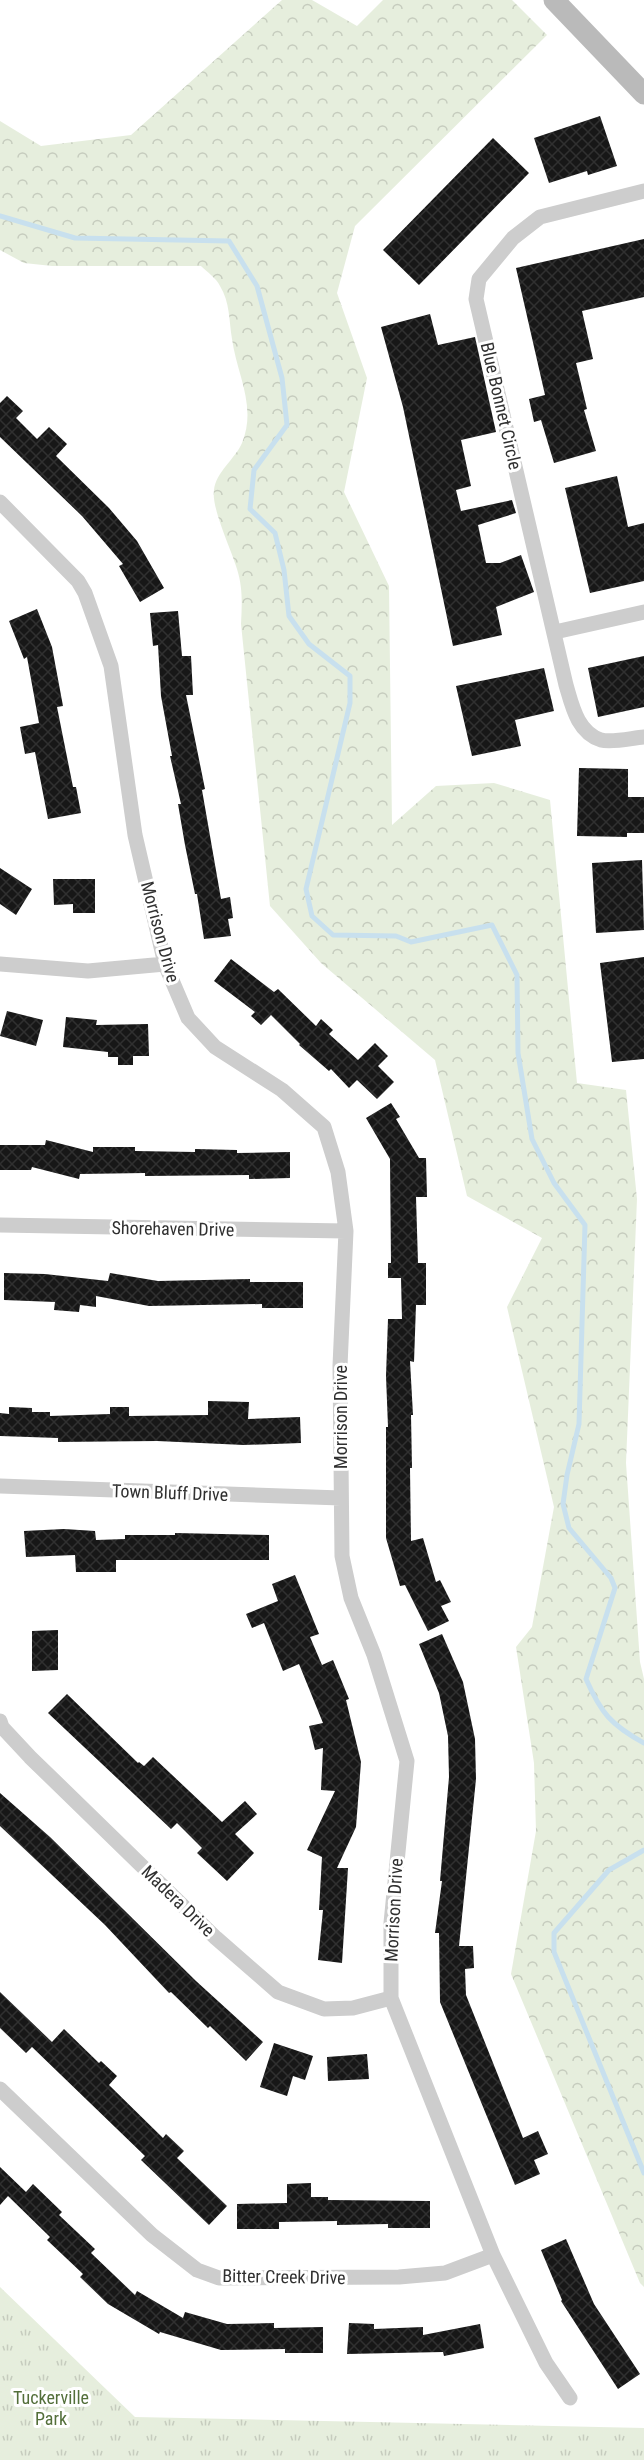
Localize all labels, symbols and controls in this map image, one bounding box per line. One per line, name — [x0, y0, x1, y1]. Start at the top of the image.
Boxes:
street label: Blue Bonnet Circle — [477, 340, 526, 472]
street label: Morrison Drive — [137, 879, 184, 985]
street label: Shorehaven Drive — [111, 1217, 235, 1240]
street label: Morrison Drive — [330, 1365, 351, 1469]
street label: Town Bluff Drive — [112, 1480, 228, 1505]
street label: Morrison Drive — [380, 1858, 407, 1962]
street label: Madera Drive — [137, 1861, 219, 1941]
street label: Bitter Creek Drive — [222, 2265, 346, 2288]
park label: Tuckerville Park — [13, 2387, 89, 2429]

